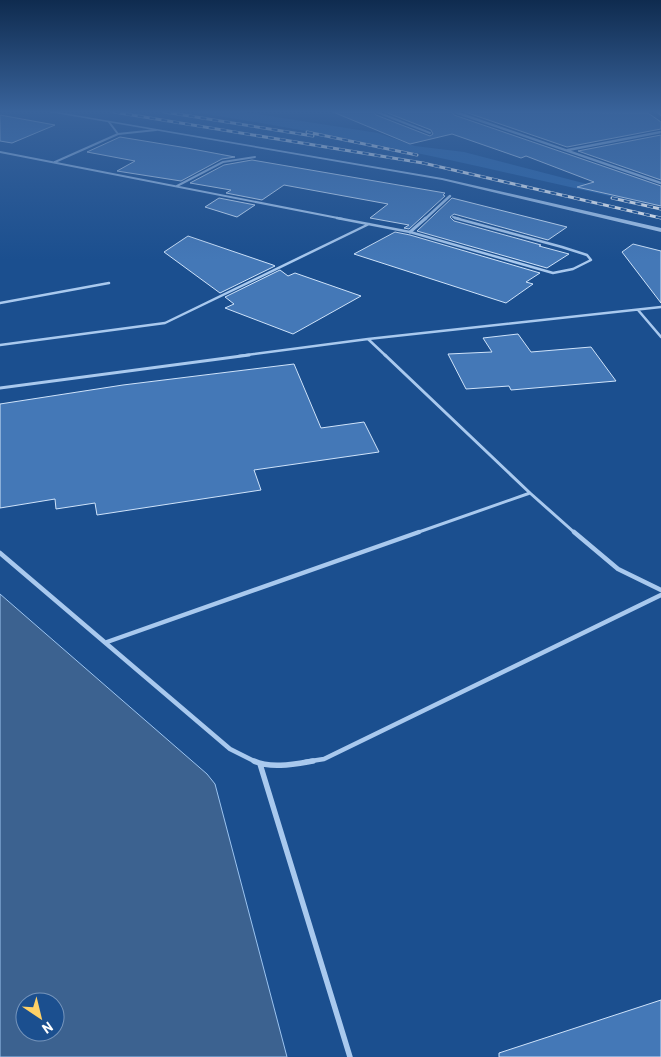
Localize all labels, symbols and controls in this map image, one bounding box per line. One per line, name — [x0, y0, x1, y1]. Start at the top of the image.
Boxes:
north arrow — [15, 992, 65, 1042]
text: N — [39, 1018, 56, 1038]

